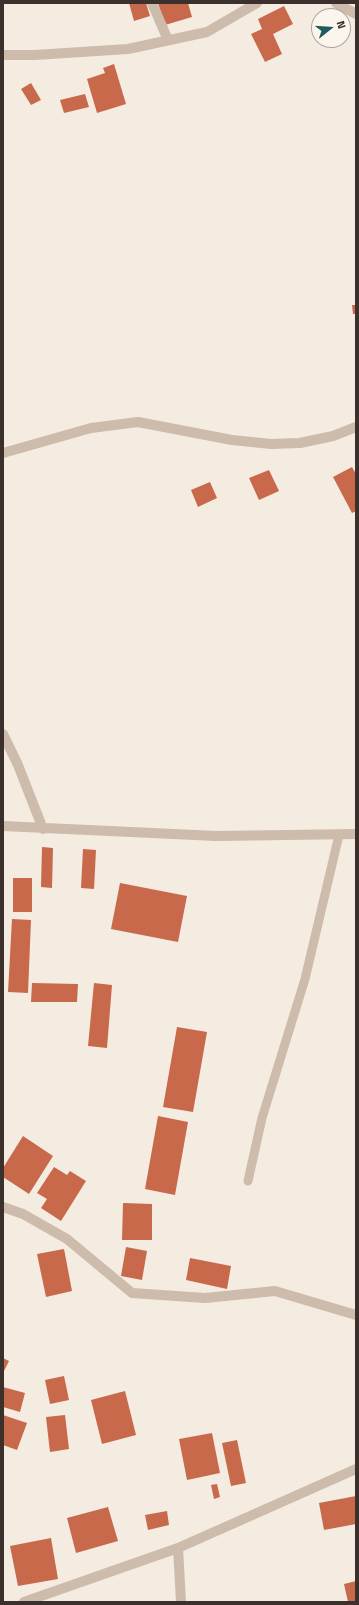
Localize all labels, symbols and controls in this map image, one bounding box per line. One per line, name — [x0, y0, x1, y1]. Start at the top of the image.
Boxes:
north arrow — [311, 8, 351, 48]
text: N — [333, 19, 350, 31]

